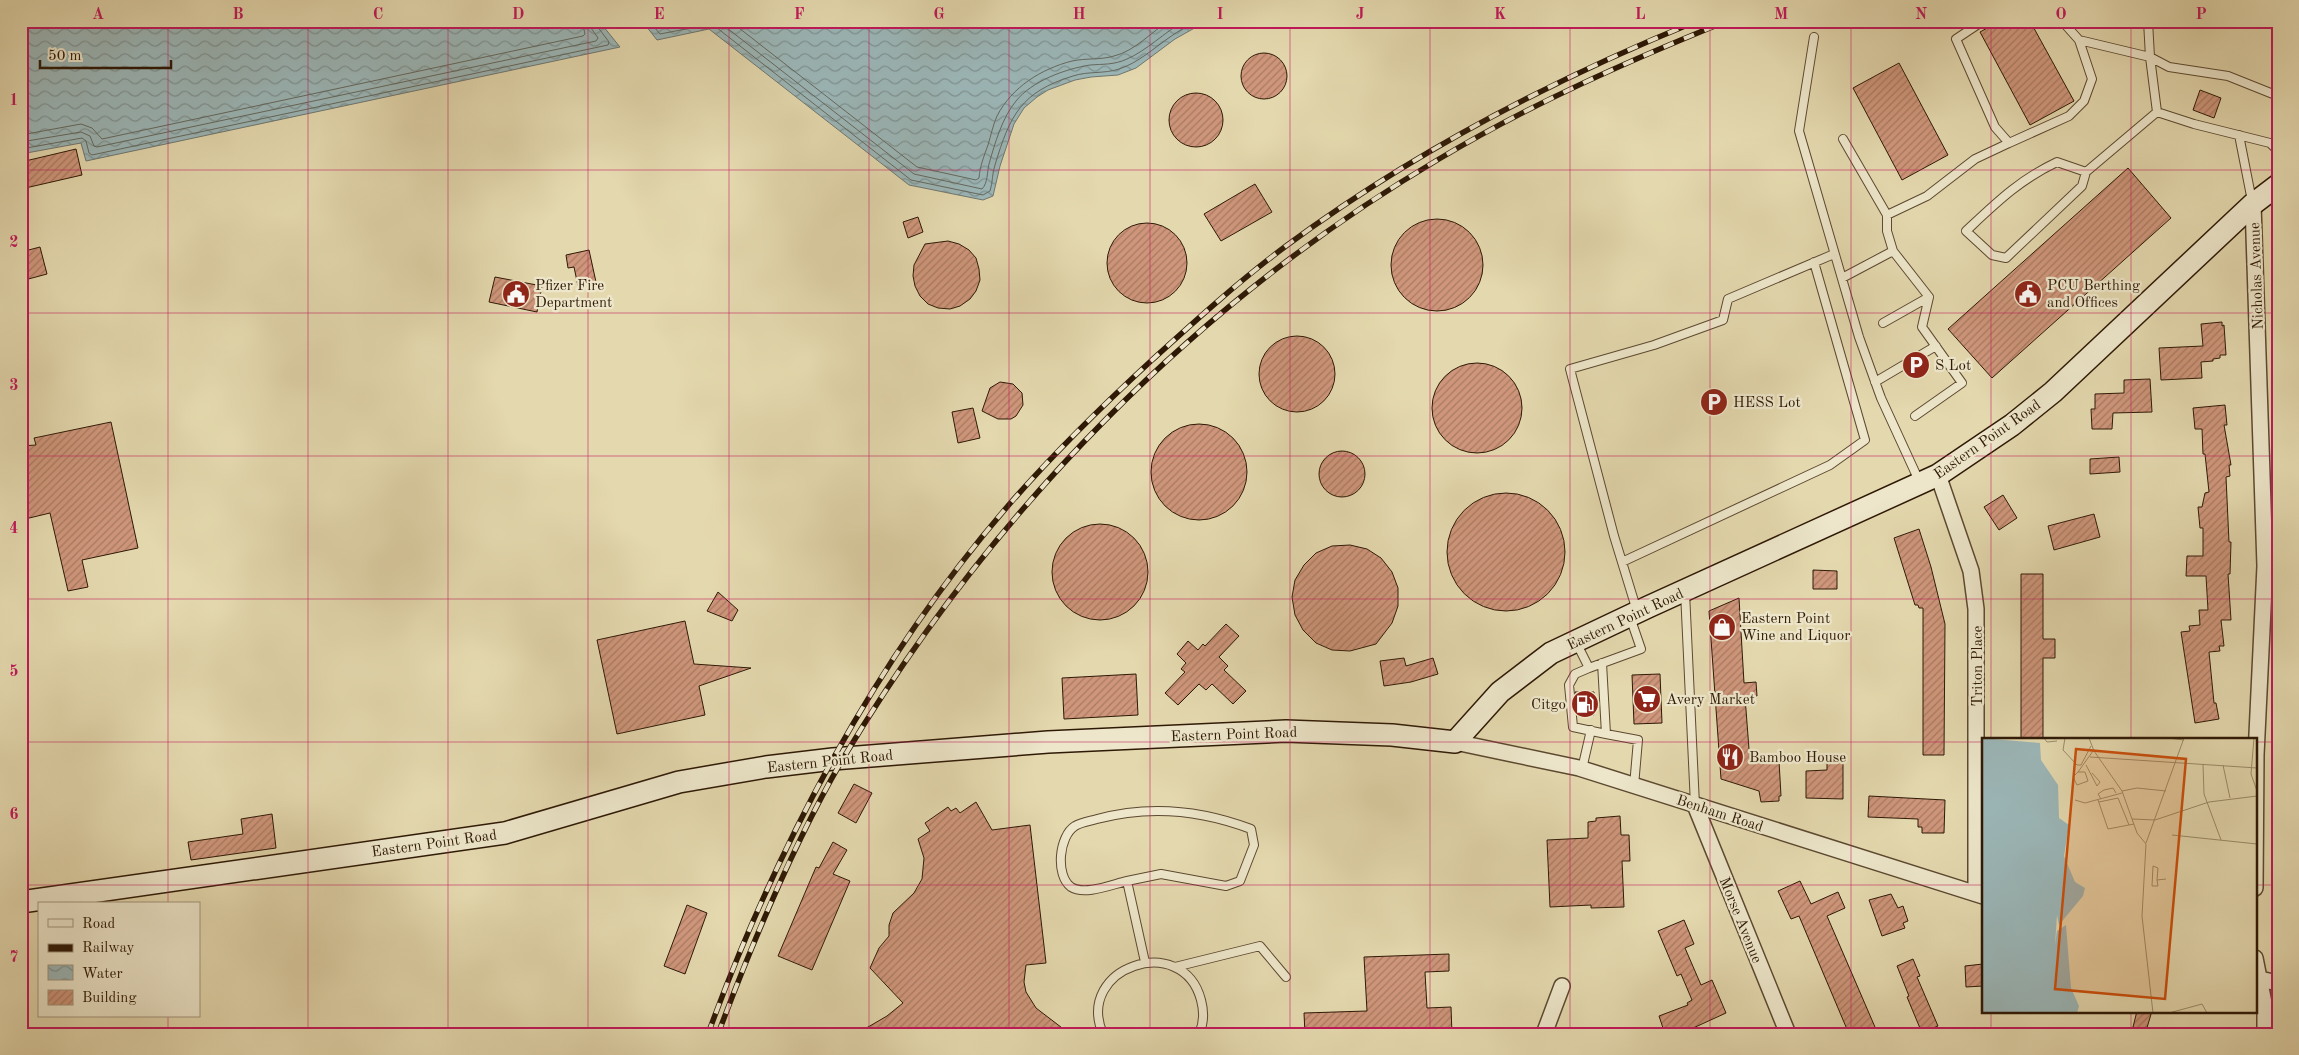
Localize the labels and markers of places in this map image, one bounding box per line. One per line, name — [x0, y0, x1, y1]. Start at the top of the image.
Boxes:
public building icon: Pfizer Fire Department — [501, 279, 531, 309]
place label: Pfizer Fire Department — [535, 279, 612, 311]
public building icon: PCU Berthing and Offices — [2013, 279, 2043, 309]
place label: PCU Berthing and Offices — [2047, 279, 2140, 311]
parking icon: S Lot — [1901, 350, 1931, 380]
place label: S Lot — [1935, 359, 1971, 374]
parking icon: HESS Lot — [1699, 387, 1729, 417]
place label: HESS Lot — [1733, 396, 1801, 411]
shop icon: Eastern Point Wine and Liquor — [1707, 612, 1737, 642]
place label: Eastern Point Wine and Liquor — [1741, 612, 1850, 644]
supermarket icon: Avery Market — [1632, 684, 1662, 714]
fuel station icon: Citgo — [1570, 689, 1600, 719]
place label: Avery Market — [1666, 693, 1755, 708]
place label: Citgo — [1531, 698, 1566, 713]
restaurant icon: Bamboo House — [1715, 742, 1745, 772]
place label: Bamboo House — [1749, 751, 1846, 766]

